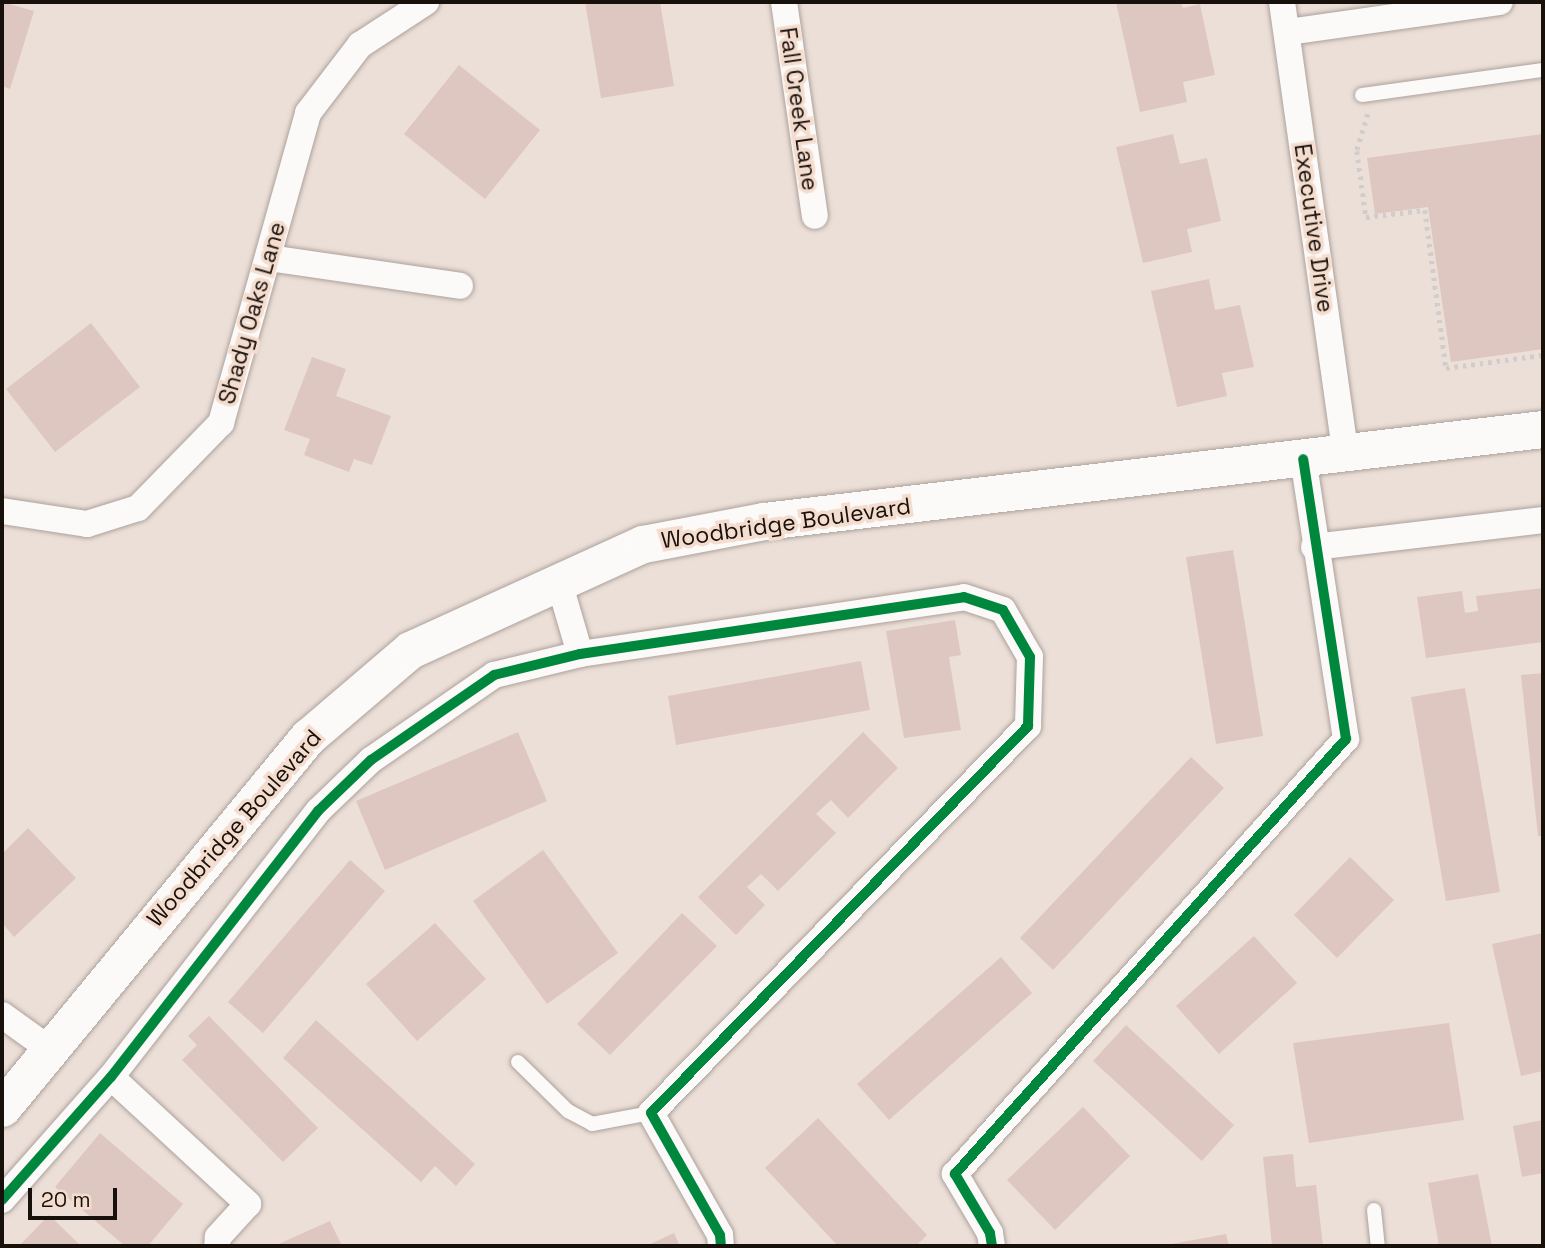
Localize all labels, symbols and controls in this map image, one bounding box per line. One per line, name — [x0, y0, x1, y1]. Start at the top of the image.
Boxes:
street label: Fall Creek Lane — [774, 26, 824, 192]
street label: Executive Drive — [1289, 142, 1339, 314]
street label: Shady Oaks Lane — [213, 219, 291, 407]
street label: Woodbridge Boulevard — [659, 492, 913, 554]
street label: Woodbridge Boulevard — [141, 724, 327, 932]
scale bar — [32, 1174, 121, 1218]
text: 20 m — [41, 1186, 91, 1213]

